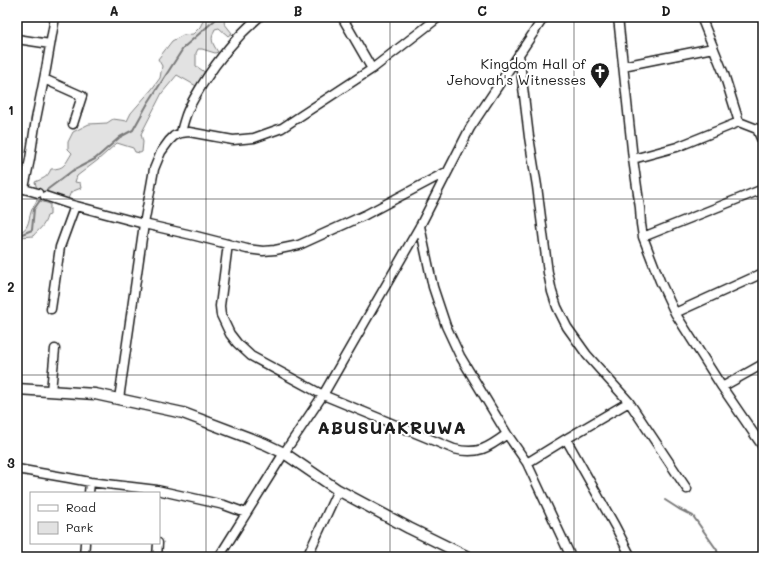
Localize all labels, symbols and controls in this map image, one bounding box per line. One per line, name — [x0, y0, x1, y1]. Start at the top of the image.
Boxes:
text: A — [109, 2, 119, 19]
text: B — [294, 2, 303, 19]
text: C — [477, 2, 487, 19]
text: D — [661, 2, 671, 19]
place label: Kingdom Hall of Jehovah's Witnesses — [447, 54, 587, 89]
church icon: Kingdom Hall of Jehovah's Witnesses — [589, 61, 611, 89]
text: 1 — [8, 101, 14, 118]
text: 2 — [7, 278, 15, 295]
district label: ABUSUAKRUWA — [317, 415, 467, 439]
text: 3 — [7, 454, 15, 471]
legend — [30, 492, 160, 544]
text: Road — [66, 499, 96, 515]
text: Park — [66, 519, 93, 535]

